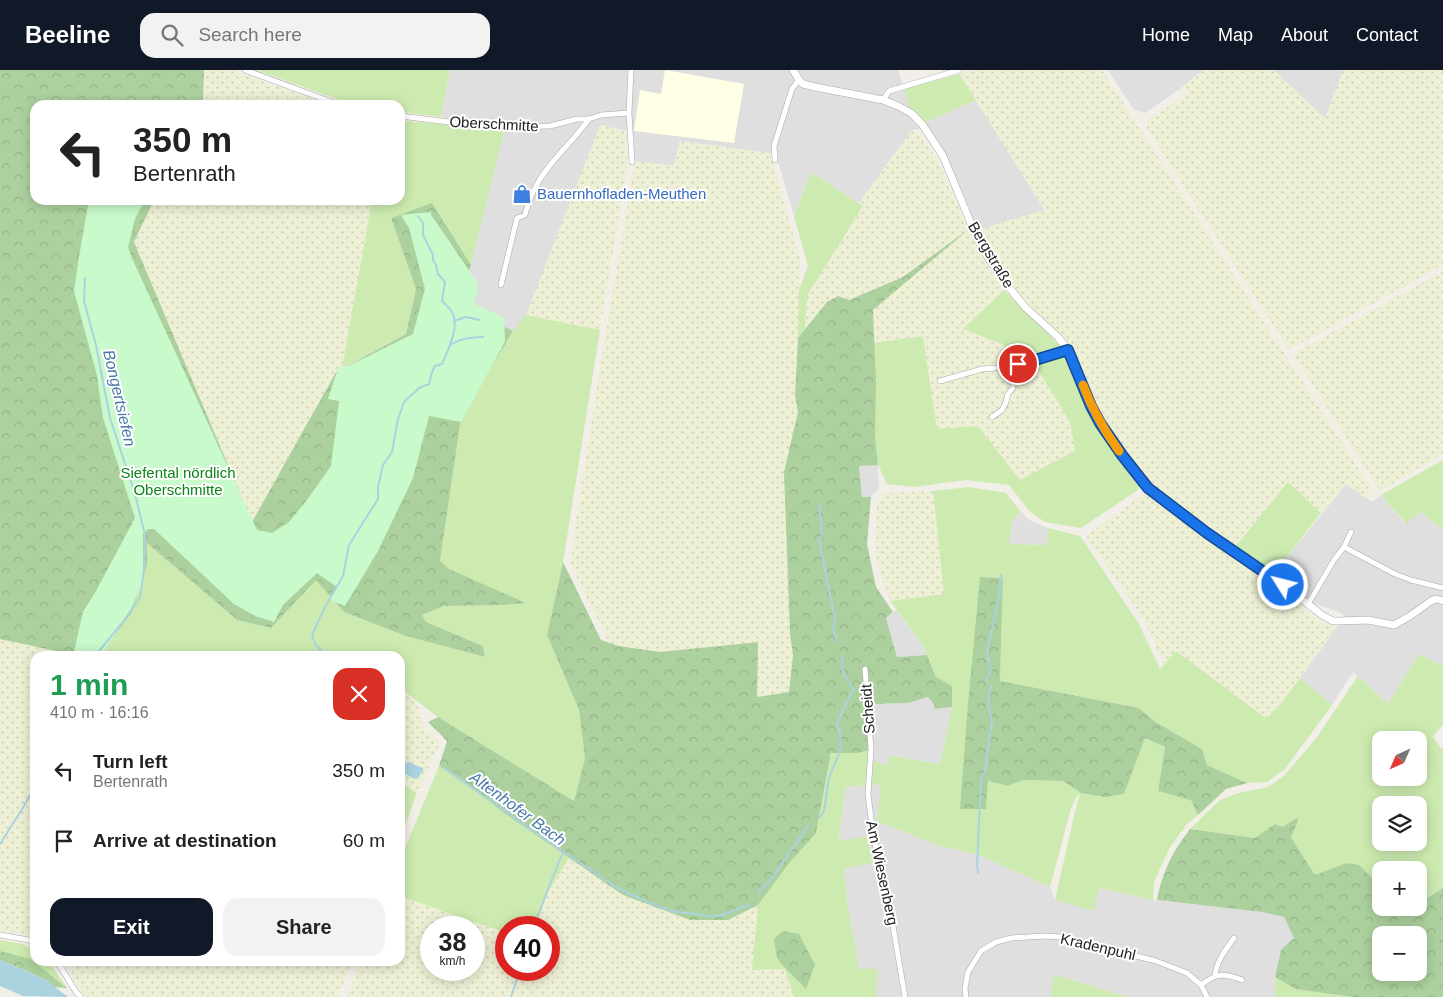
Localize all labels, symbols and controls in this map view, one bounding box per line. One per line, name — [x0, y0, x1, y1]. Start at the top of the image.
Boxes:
search box — [140, 13, 490, 58]
text: Beeline — [25, 21, 110, 48]
icon: search — [158, 21, 186, 49]
text: Search here — [198, 24, 302, 45]
text: Home — [1142, 25, 1190, 45]
text: Map — [1218, 25, 1253, 45]
text: About — [1281, 25, 1328, 45]
text: Contact — [1356, 25, 1418, 45]
street label: Oberschmitte — [449, 113, 539, 134]
icon: left — [50, 120, 115, 185]
text: 350 m — [133, 120, 232, 159]
text: Bertenrath — [133, 161, 236, 186]
shop icon: Bauernhofladen-Meuthen — [511, 183, 533, 205]
place label: Bauernhofladen-Meuthen — [537, 185, 706, 202]
street label: Bergstraße — [965, 219, 1018, 291]
pin — [997, 343, 1039, 385]
water label: Bongertsiefen — [100, 348, 139, 448]
icon: arrive — [1004, 350, 1032, 378]
park label: Siefental nördlich Oberschmitte — [120, 464, 236, 498]
position arrow — [1256, 558, 1308, 610]
text: 1 min — [50, 668, 128, 701]
button: close — [333, 668, 385, 720]
street label: Scheidt — [857, 683, 878, 735]
text: 410 m · 16:16 — [50, 704, 149, 721]
north arrow — [1372, 731, 1428, 786]
map controls — [1372, 731, 1427, 981]
text: Turn left — [93, 751, 168, 772]
icon: left — [50, 757, 78, 785]
text: 350 m — [332, 760, 385, 781]
water label: Altenhofer Bach — [466, 767, 569, 849]
text: Bertenrath — [93, 773, 168, 790]
button: layers — [1372, 796, 1427, 851]
street label: Am Wiesenberg — [863, 819, 902, 927]
icon: arrive — [50, 827, 78, 855]
text: Arrive at destination — [93, 830, 277, 851]
text: 60 m — [343, 830, 385, 851]
button: + — [1372, 861, 1427, 916]
button: Exit — [50, 898, 213, 956]
button: Share — [223, 898, 385, 956]
speed limit sign: 40 — [495, 916, 560, 981]
button: − — [1372, 926, 1427, 981]
text: 38 — [439, 928, 466, 956]
street label: Kradenpuhl — [1059, 930, 1137, 963]
text: km/h — [439, 954, 466, 968]

